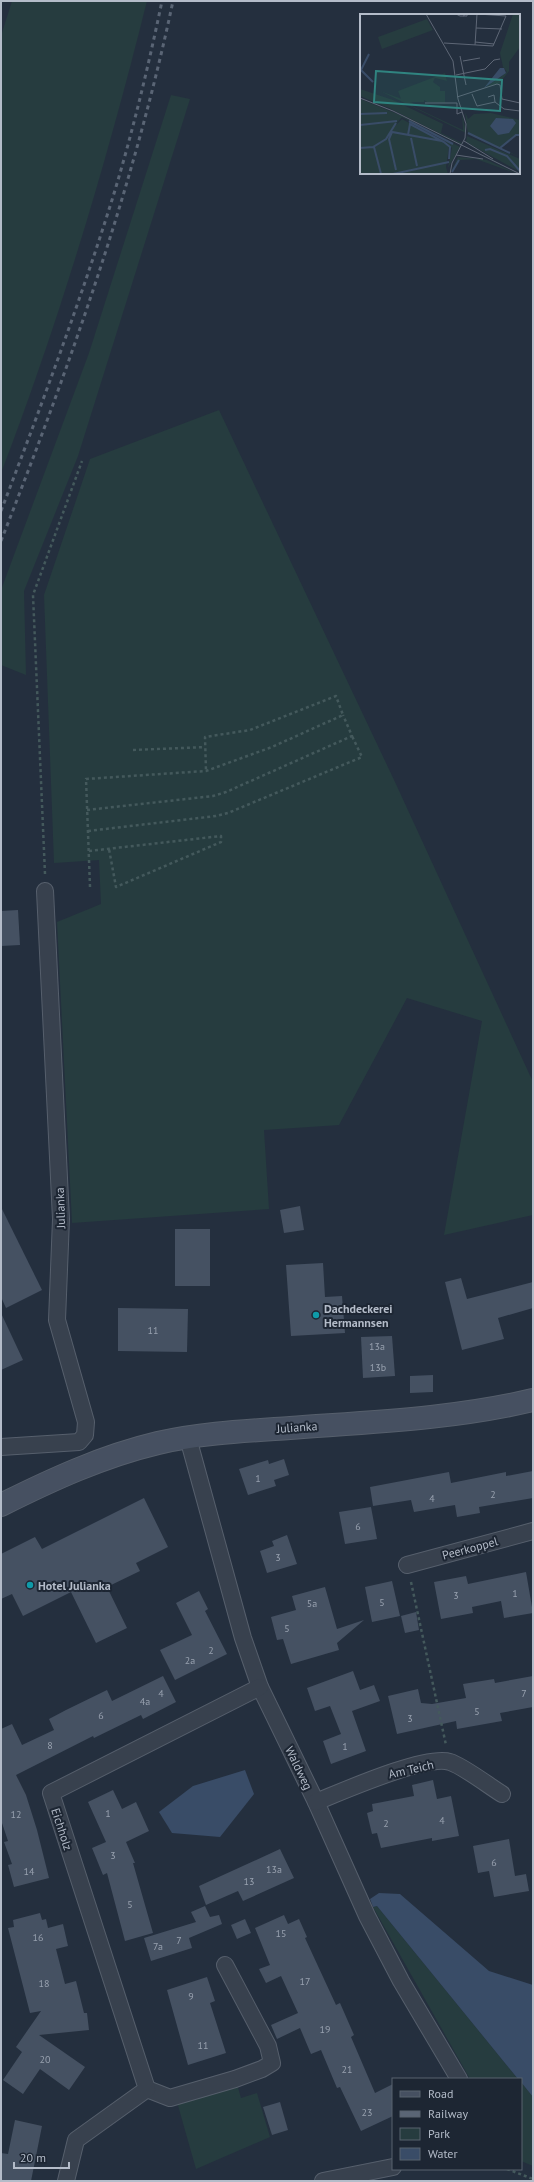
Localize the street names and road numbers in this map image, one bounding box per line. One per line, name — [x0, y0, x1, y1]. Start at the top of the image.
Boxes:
street label: Julianka — [52, 1187, 68, 1230]
street label: Julianka — [275, 1418, 318, 1436]
street label: Peerkoppel — [441, 1533, 500, 1563]
street label: Waldweg — [282, 1744, 316, 1792]
street label: Am Teich — [387, 1757, 435, 1781]
street label: Eichholz — [48, 1806, 76, 1852]

